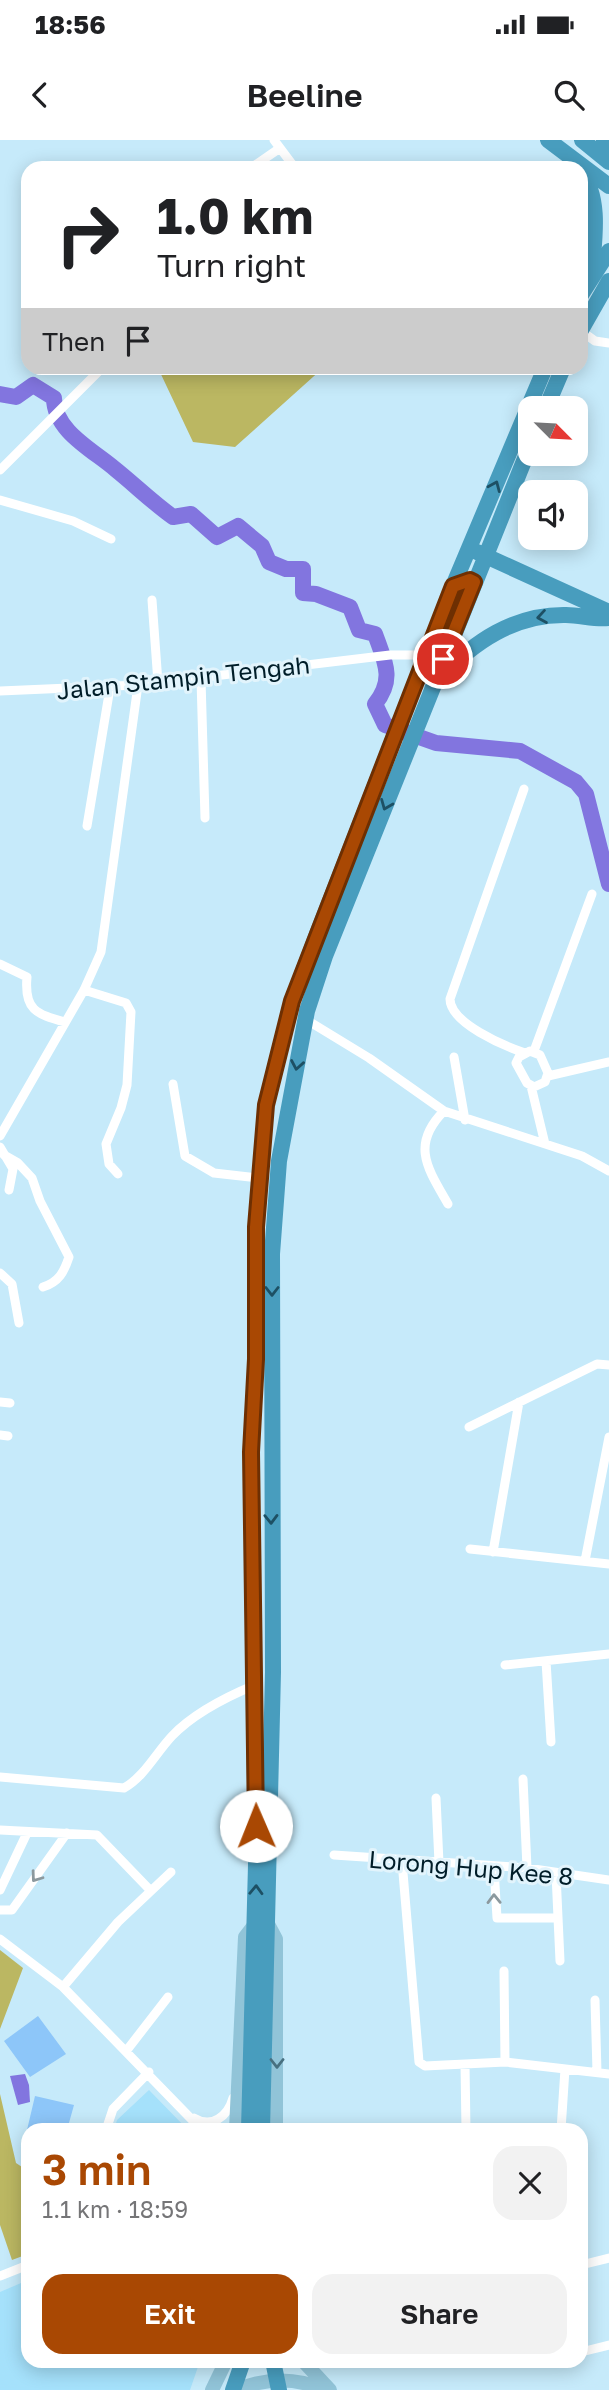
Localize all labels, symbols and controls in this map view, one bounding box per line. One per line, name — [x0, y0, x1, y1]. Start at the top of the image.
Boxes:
text: 18:56 — [35, 9, 106, 40]
icon: back — [21, 76, 59, 114]
text: Beeline — [246, 76, 363, 114]
icon: search — [550, 76, 588, 114]
text: 1.0 km — [157, 186, 313, 245]
icon: right — [42, 189, 133, 280]
text: Turn right — [157, 246, 306, 284]
icon: arrive — [119, 322, 157, 360]
text: Then — [42, 326, 105, 357]
north arrow — [518, 396, 588, 466]
map controls — [518, 396, 588, 550]
one-way arrow — [487, 480, 501, 493]
button: sound — [518, 480, 588, 550]
one-way arrow — [536, 609, 547, 624]
pin — [413, 629, 473, 689]
icon: arrive — [424, 640, 462, 678]
street label: Jalan Stampin Tengah — [55, 649, 311, 705]
one-way arrow — [380, 798, 394, 810]
one-way arrow — [290, 1059, 305, 1071]
one-way arrow — [264, 1286, 280, 1297]
one-way arrow — [264, 1513, 279, 1524]
position arrow — [219, 1789, 293, 1863]
street label: Lorong Hup Kee 8 — [368, 1844, 574, 1890]
one-way arrow — [32, 1869, 44, 1882]
one-way arrow — [248, 1884, 263, 1895]
one-way arrow — [486, 1894, 502, 1904]
one-way arrow — [269, 2059, 285, 2069]
text: 3 min — [42, 2144, 151, 2194]
button: close — [493, 2146, 567, 2220]
text: 1.1 km · 18:59 — [42, 2195, 188, 2223]
button: Exit — [42, 2274, 298, 2354]
button: Share — [312, 2274, 567, 2354]

